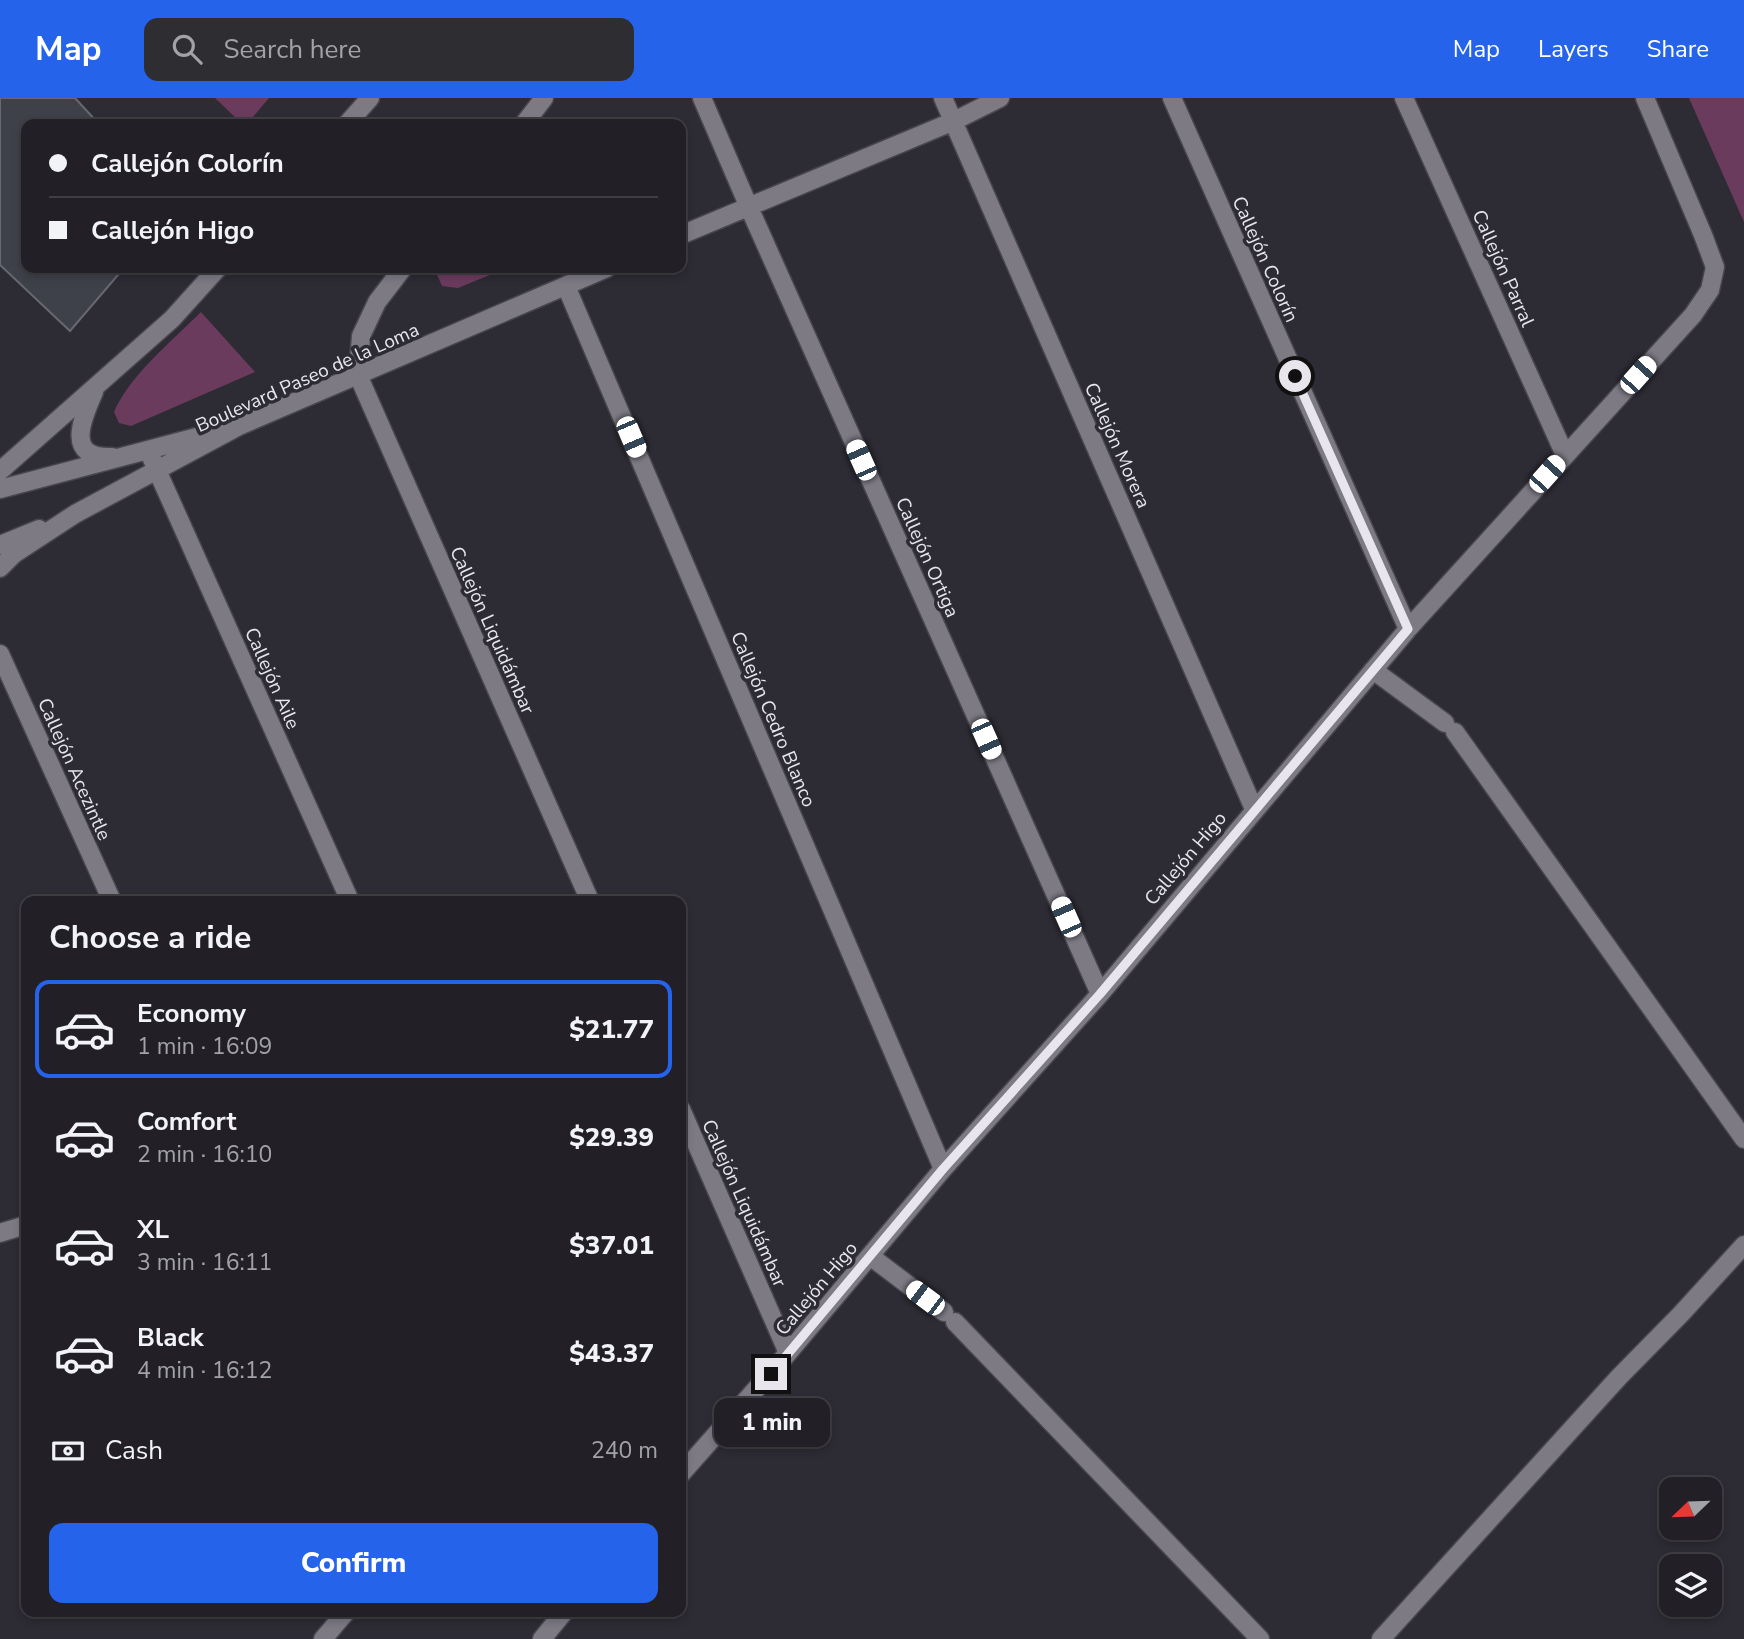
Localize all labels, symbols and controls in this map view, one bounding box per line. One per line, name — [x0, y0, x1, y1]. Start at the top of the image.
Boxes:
search box — [144, 18, 634, 81]
text: Map — [35, 27, 102, 72]
icon: search — [168, 30, 206, 68]
text: Search here — [224, 32, 361, 67]
text: Map — [1453, 33, 1500, 65]
text: Layers — [1538, 33, 1609, 65]
text: Share — [1647, 33, 1709, 65]
text: Callejón Colorín — [91, 146, 284, 181]
street label: Callejón Colorín — [1226, 192, 1304, 327]
street label: Callejón Parral — [1466, 206, 1541, 331]
text: Callejón Higo — [91, 213, 254, 248]
street label: Boulevard Paseo de la Loma — [192, 317, 423, 439]
car — [1617, 352, 1660, 398]
route start — [1279, 360, 1311, 392]
street label: Callejón Morera — [1078, 378, 1156, 512]
car — [614, 414, 649, 460]
car — [843, 437, 880, 483]
car — [1526, 451, 1569, 497]
street label: Callejón Ortiga — [889, 493, 965, 621]
street label: Callejón Liquidámbar — [443, 543, 541, 718]
street label: Callejón Aile — [238, 624, 306, 733]
street label: Callejón Cedro Blanco — [724, 628, 822, 811]
street label: Callejón Acezintle — [31, 694, 117, 845]
car — [968, 716, 1005, 762]
street label: Callejón Higo — [1139, 806, 1233, 911]
car — [1048, 894, 1085, 940]
text: Choose a ride — [49, 916, 251, 959]
text: Economy — [137, 996, 246, 1031]
icon: car — [53, 998, 116, 1061]
text: $21.77 — [569, 1012, 654, 1047]
text: 1 min · 16:09 — [137, 1031, 272, 1062]
text: Comfort — [137, 1104, 237, 1139]
icon: car — [53, 1106, 116, 1169]
street label: Callejón Liquidámbar — [695, 1116, 793, 1291]
text: $29.39 — [569, 1120, 654, 1155]
text: 2 min · 16:10 — [137, 1139, 272, 1170]
text: XL — [137, 1212, 169, 1247]
icon: car — [53, 1214, 116, 1277]
text: $37.01 — [569, 1228, 654, 1263]
street label: Callejón Higo — [770, 1236, 864, 1341]
text: 3 min · 16:11 — [137, 1247, 272, 1278]
car — [902, 1277, 949, 1319]
text: Black — [137, 1320, 204, 1355]
icon: car — [53, 1322, 116, 1385]
text: $43.37 — [569, 1336, 654, 1371]
text: 4 min · 16:12 — [137, 1355, 272, 1386]
route end — [755, 1358, 787, 1390]
callout: 1 min — [713, 1398, 829, 1448]
text: 1 min — [742, 1407, 802, 1438]
icon: cash — [49, 1432, 87, 1470]
text: Cash — [105, 1433, 163, 1468]
text: 240 m — [591, 1435, 658, 1466]
north arrow — [1659, 1477, 1722, 1540]
map controls — [1659, 1477, 1722, 1617]
button: Confirm — [49, 1523, 658, 1603]
button: layers — [1659, 1554, 1722, 1617]

